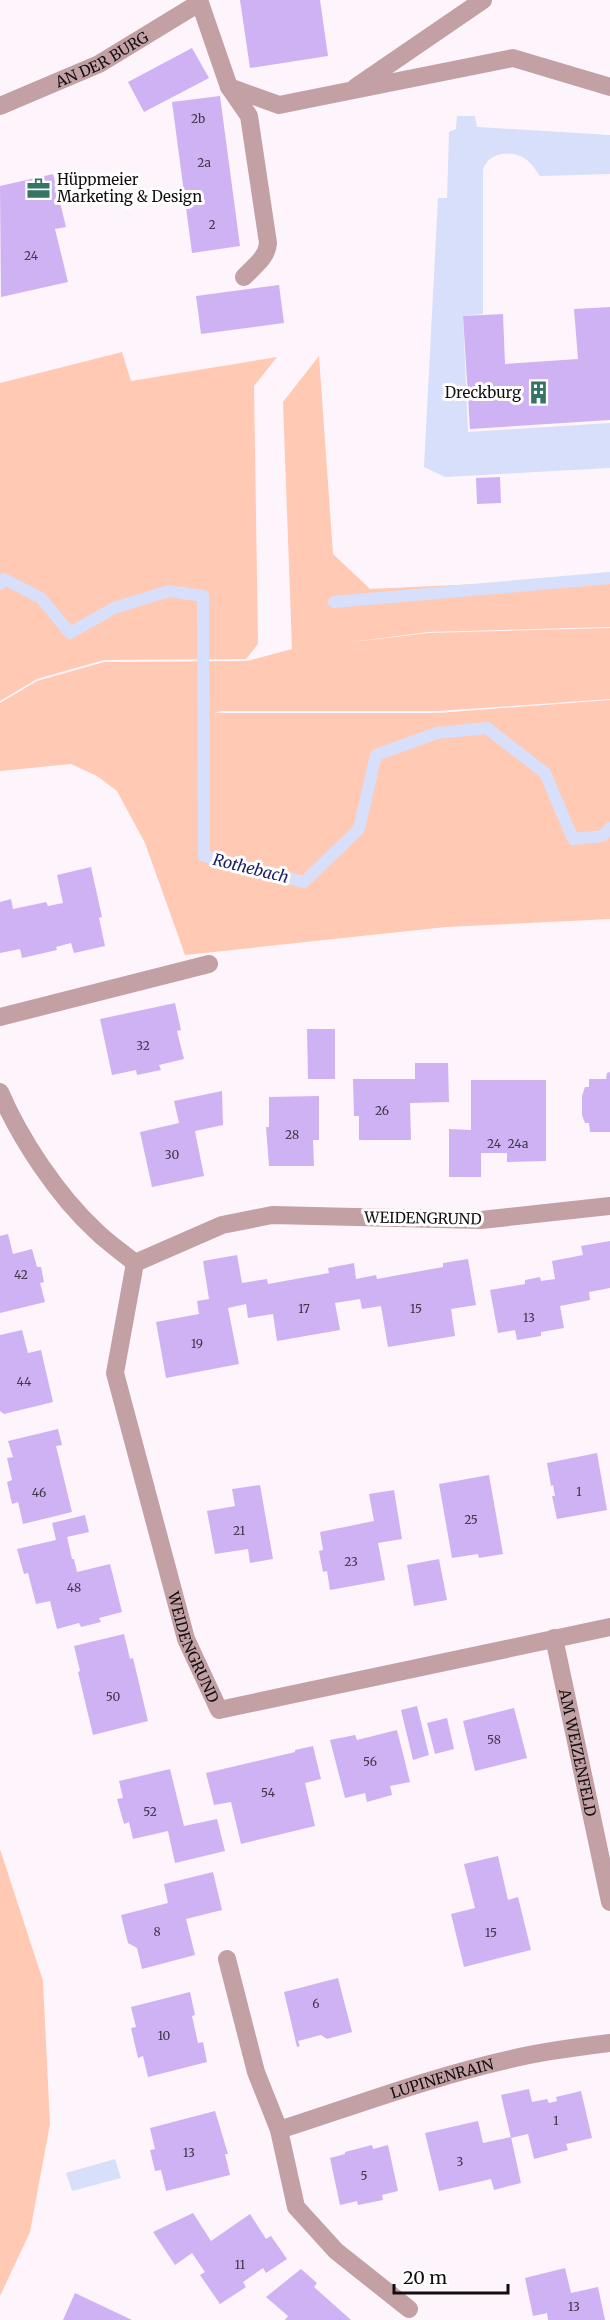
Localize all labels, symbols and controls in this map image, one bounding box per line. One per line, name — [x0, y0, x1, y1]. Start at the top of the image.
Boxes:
street label: AN DER BURG — [51, 27, 152, 91]
house number: 2b — [191, 111, 205, 126]
house number: 2a — [197, 155, 211, 170]
place label: Hüppmeier Marketing & Design — [57, 170, 202, 206]
office icon: Hüppmeier Marketing & Design — [26, 175, 52, 201]
house number: 2 — [208, 217, 216, 232]
house number: 24 — [24, 248, 39, 263]
building icon: Dreckburg — [526, 379, 552, 405]
place label: Dreckburg — [445, 383, 521, 402]
water label: Rothebach — [211, 849, 291, 887]
house number: 32 — [136, 1038, 150, 1053]
house number: 26 — [375, 1103, 389, 1118]
house number: 28 — [285, 1127, 299, 1142]
house number: 24 — [487, 1136, 502, 1151]
house number: 24a — [508, 1136, 529, 1151]
house number: 30 — [165, 1147, 179, 1162]
street label: WEIDENGRUND — [363, 1207, 482, 1229]
house number: 42 — [14, 1267, 28, 1282]
house number: 17 — [298, 1301, 310, 1316]
house number: 15 — [410, 1301, 422, 1316]
house number: 13 — [523, 1310, 535, 1325]
house number: 19 — [191, 1336, 203, 1351]
house number: 44 — [17, 1374, 32, 1389]
house number: 1 — [576, 1484, 582, 1499]
house number: 46 — [32, 1485, 46, 1500]
house number: 25 — [464, 1512, 478, 1527]
house number: 21 — [233, 1523, 246, 1538]
house number: 23 — [344, 1554, 358, 1569]
house number: 48 — [67, 1580, 81, 1595]
street label: WEIDENGRUND — [164, 1589, 224, 1705]
street label: AM WEIZENFELD — [555, 1686, 601, 1818]
house number: 50 — [106, 1689, 121, 1704]
house number: 58 — [487, 1732, 501, 1747]
house number: 56 — [363, 1754, 377, 1769]
house number: 54 — [261, 1785, 276, 1800]
house number: 52 — [143, 1804, 157, 1819]
house number: 8 — [153, 1924, 161, 1939]
house number: 15 — [485, 1925, 497, 1940]
house number: 6 — [312, 1996, 320, 2011]
house number: 10 — [158, 2028, 171, 2043]
street label: LUPINENRAIN — [388, 2054, 496, 2102]
house number: 1 — [553, 2113, 559, 2128]
house number: 13 — [183, 2145, 195, 2160]
house number: 3 — [457, 2154, 464, 2169]
house number: 5 — [360, 2168, 368, 2183]
house number: 11 — [235, 2257, 246, 2272]
scale bar — [394, 2257, 508, 2295]
text: 20 m — [403, 2266, 447, 2289]
house number: 13 — [568, 2299, 580, 2314]

